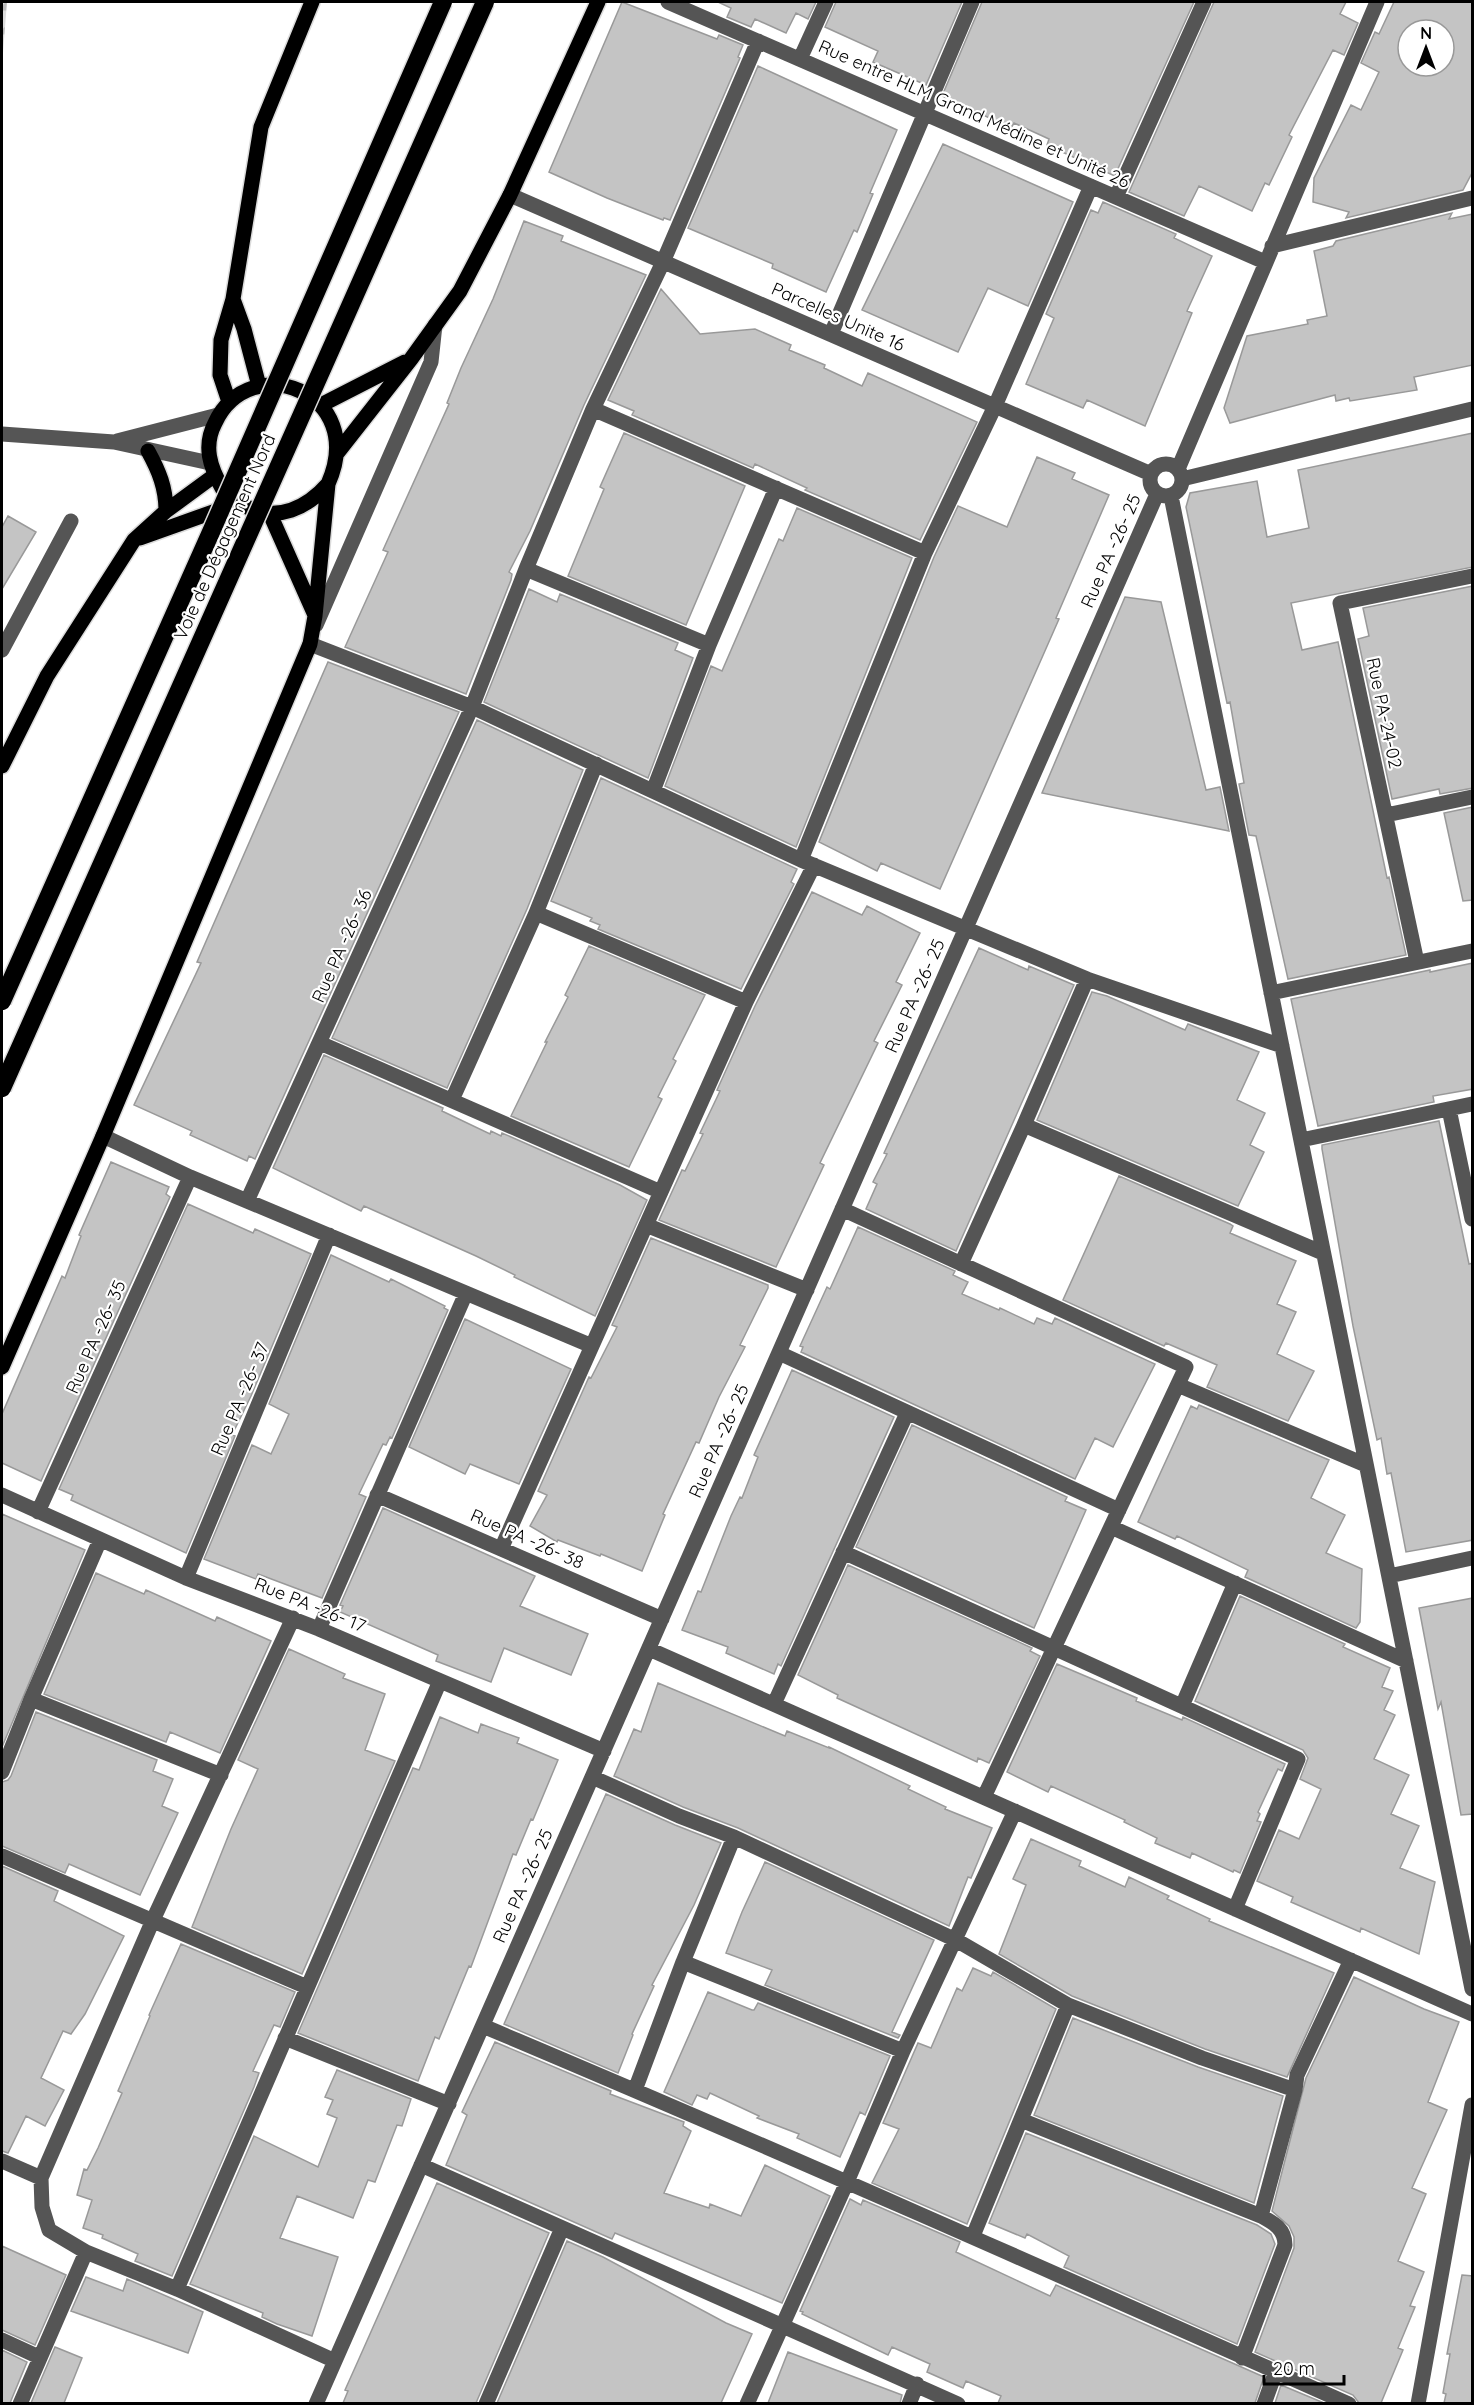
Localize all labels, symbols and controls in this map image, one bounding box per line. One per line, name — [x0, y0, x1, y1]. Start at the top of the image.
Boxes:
north arrow — [1396, 18, 1456, 78]
text: N — [1420, 23, 1432, 43]
street label: Rue entre HLM Grand Médine et Unité 26 — [815, 34, 1134, 193]
street label: Parcelles Unite 16 — [768, 277, 909, 356]
street label: Voie de Dégagement Nord — [169, 430, 280, 643]
street label: Rue PA -26- 25 — [1075, 490, 1146, 611]
street label: Rue PA-24-02 — [1362, 655, 1407, 770]
street label: Rue PA -26- 36 — [306, 885, 377, 1006]
street label: Rue PA -26- 25 — [879, 935, 950, 1056]
street label: Rue PA -26- 35 — [60, 1277, 131, 1397]
street label: Rue PA -26- 37 — [205, 1339, 274, 1459]
street label: Rue PA -26- 25 — [683, 1380, 754, 1501]
street label: Rue PA -26- 38 — [467, 1503, 587, 1574]
street label: Rue PA -26- 17 — [251, 1572, 369, 1637]
street label: Rue PA -26- 25 — [487, 1825, 558, 1946]
scale bar — [1264, 2348, 1344, 2386]
text: 20 m — [1273, 2357, 1315, 2380]

